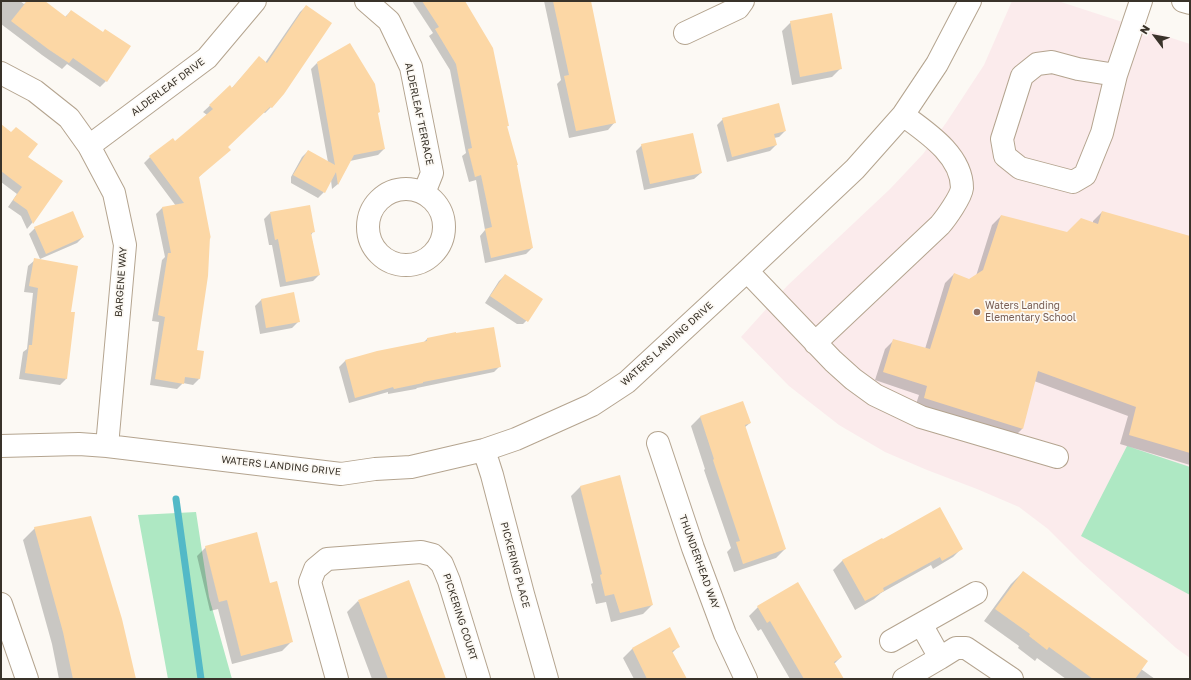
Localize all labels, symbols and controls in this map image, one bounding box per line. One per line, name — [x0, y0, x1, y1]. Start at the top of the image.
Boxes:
north arrow — [1135, 16, 1175, 56]
text: N — [1137, 22, 1152, 36]
street label: ALDERLEAF DRIVE — [129, 55, 207, 119]
street label: ALDERLEAF TERRACE — [402, 62, 436, 166]
street label: BARGENE WAY — [113, 246, 129, 318]
street label: WATERS LANDING DRIVE — [618, 299, 716, 389]
place label: Waters Landing Elementary School — [985, 300, 1076, 324]
marker: Waters Landing Elementary School — [972, 307, 982, 317]
street label: WATERS LANDING DRIVE — [221, 454, 341, 478]
street label: THUNDERHEAD WAY — [676, 513, 722, 611]
street label: PICKERING PLACE — [498, 521, 532, 609]
street label: PICKERING COURT — [440, 572, 480, 662]

